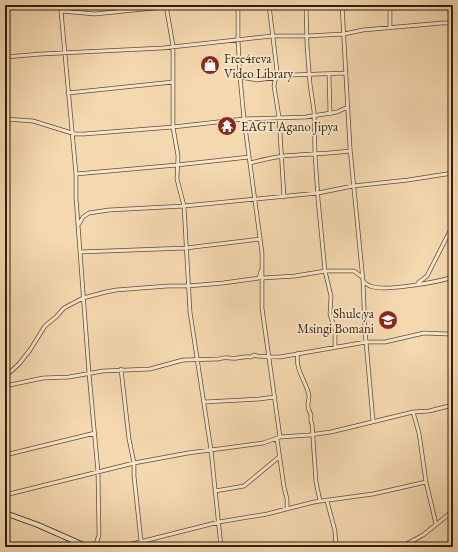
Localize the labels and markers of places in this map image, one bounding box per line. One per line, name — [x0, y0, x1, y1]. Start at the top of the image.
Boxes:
place label: Free4reva Video Library — [224, 50, 294, 82]
shop icon: Free4reva Video Library — [199, 54, 221, 76]
temple icon: EAGT Agano Jipya — [216, 115, 238, 137]
place label: EAGT Agano Jipya — [241, 118, 339, 135]
place label: Shule ya Msingi Bomani — [297, 305, 375, 337]
school or university icon: Shule ya Msingi Bomani — [377, 309, 399, 331]

